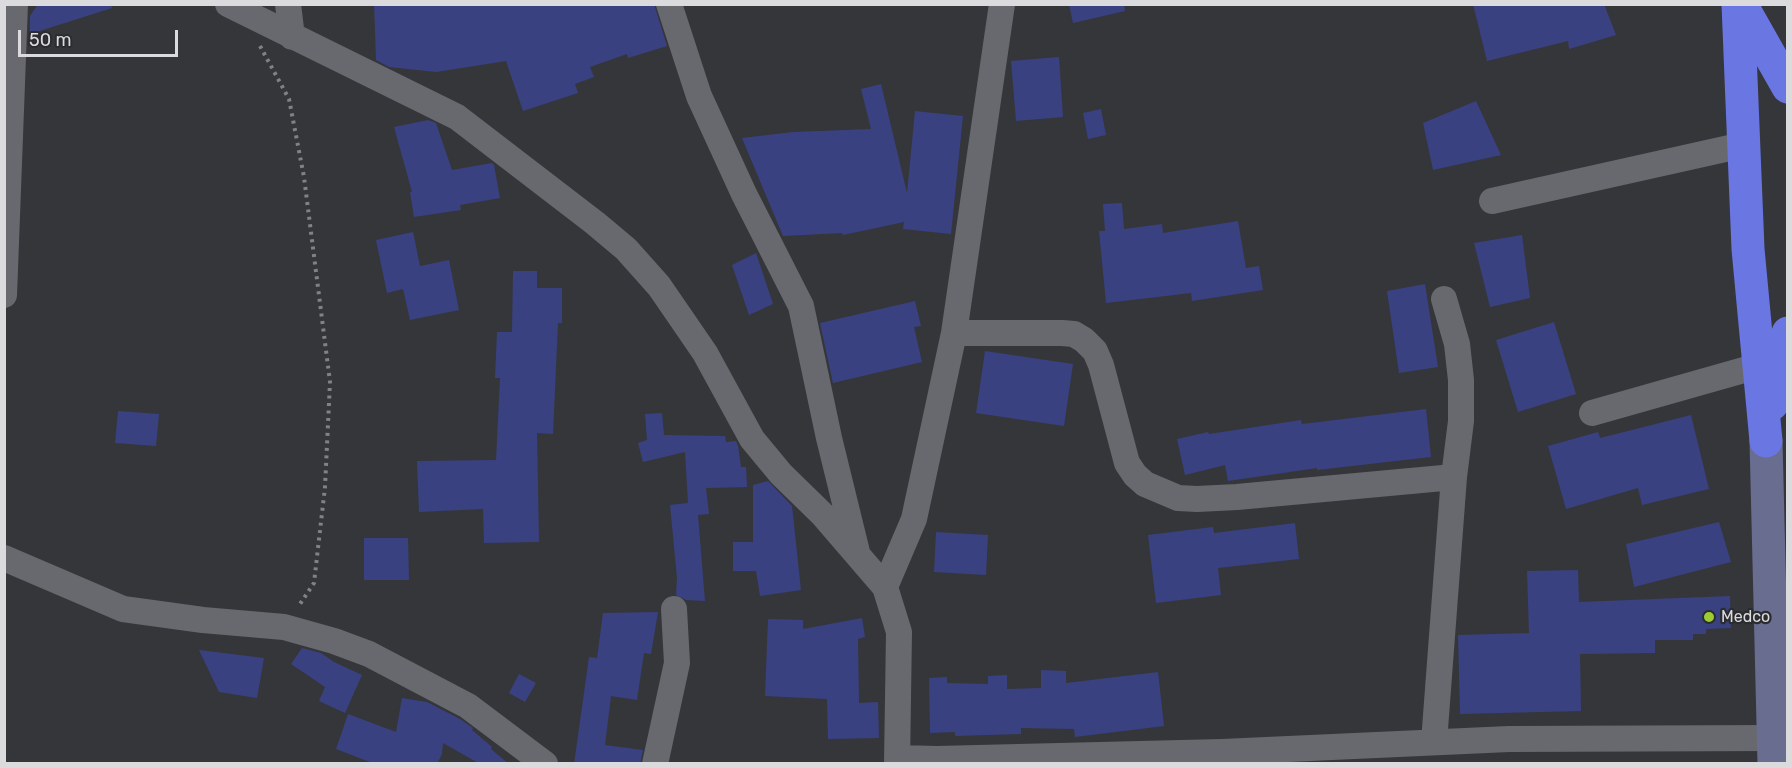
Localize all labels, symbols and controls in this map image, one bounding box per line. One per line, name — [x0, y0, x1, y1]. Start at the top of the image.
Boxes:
scale bar — [21, 18, 182, 56]
text: 50 m — [29, 29, 72, 51]
place label: Medco — [1721, 607, 1770, 627]
marker: Medco — [1702, 610, 1716, 624]

